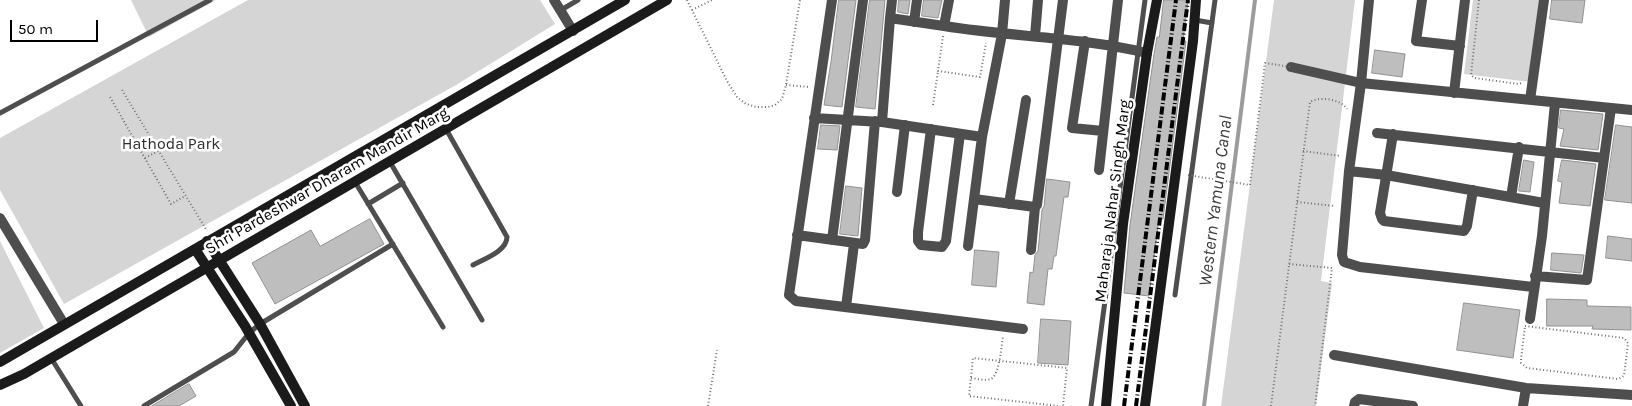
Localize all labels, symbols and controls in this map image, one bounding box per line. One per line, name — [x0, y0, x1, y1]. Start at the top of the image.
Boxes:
scale bar — [12, 10, 100, 42]
text: 50 m — [18, 20, 53, 38]
street label: Maharaja Nahar Singh Marg — [1091, 98, 1135, 304]
street label: Shri Pardeshwar Dharam Mandir Marg — [202, 103, 452, 259]
water label: Western Yamuna Canal — [1195, 114, 1237, 288]
park label: Hathoda Park — [122, 134, 220, 154]

